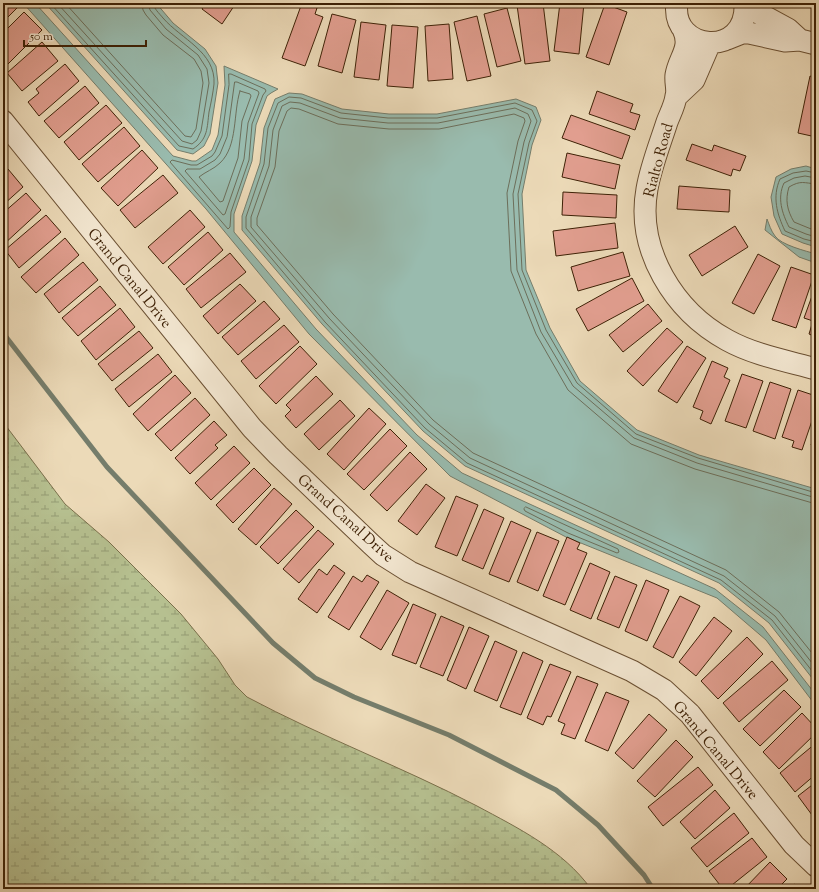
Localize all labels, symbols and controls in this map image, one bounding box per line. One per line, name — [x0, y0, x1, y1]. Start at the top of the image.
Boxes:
scale bar — [24, 22, 146, 48]
text: 50 m — [29, 28, 53, 46]
street label: Rialto Road — [639, 120, 680, 200]
street label: Grand Canal Drive — [82, 224, 176, 333]
street label: Grand Canal Drive — [292, 470, 398, 568]
street label: Grand Canal Drive — [667, 697, 763, 805]

